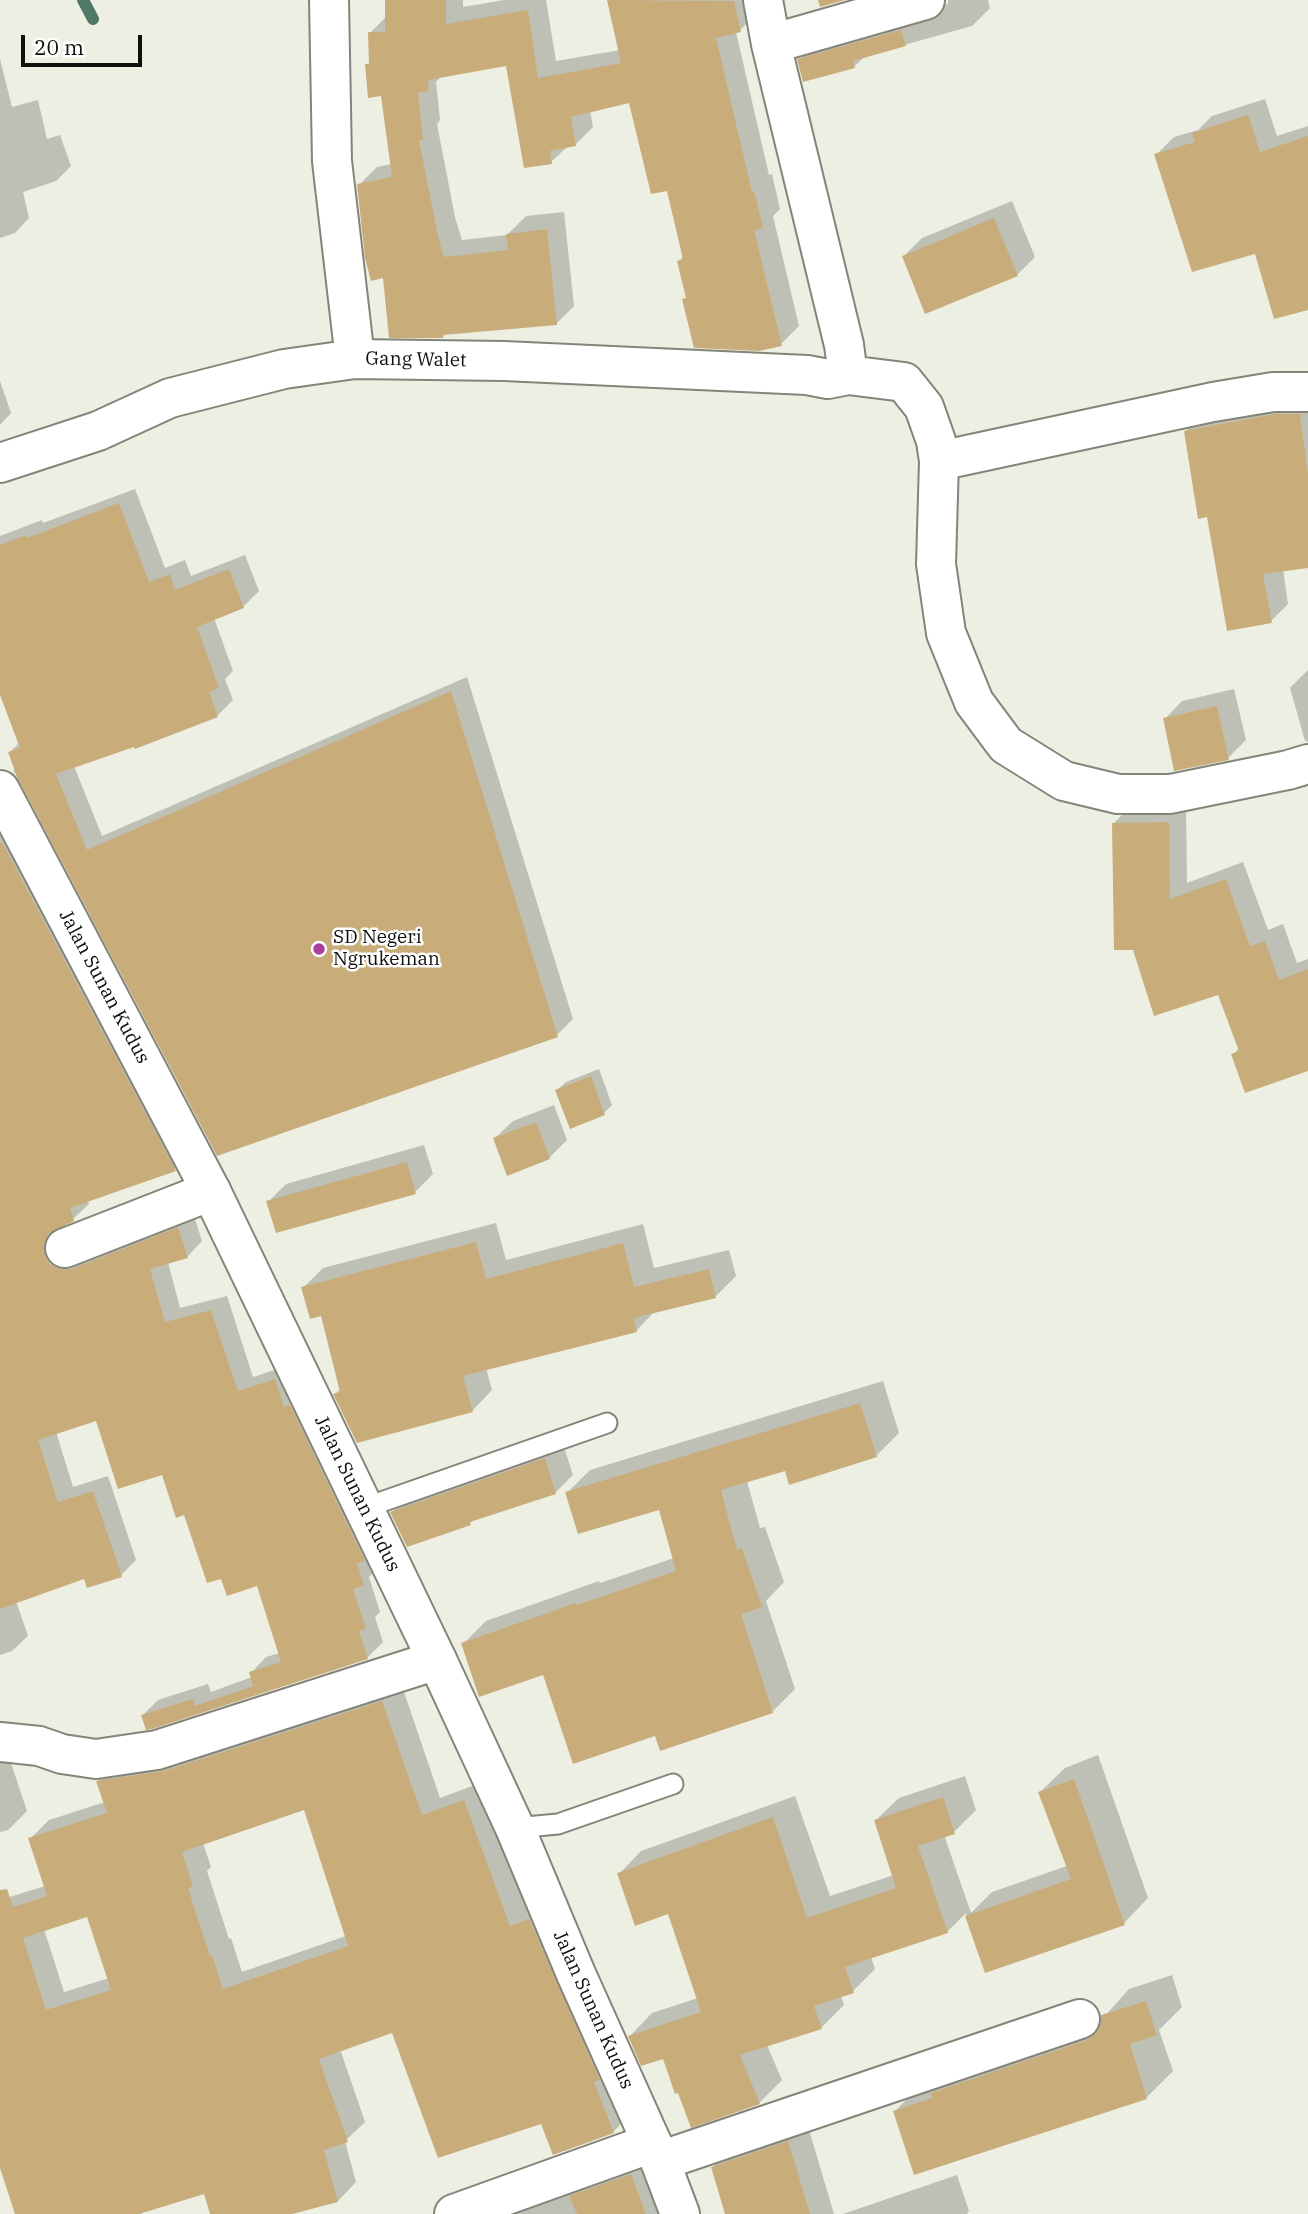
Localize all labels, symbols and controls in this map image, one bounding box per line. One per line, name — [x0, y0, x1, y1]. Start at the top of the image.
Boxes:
scale bar — [24, 21, 145, 65]
text: 20 m — [34, 33, 84, 61]
street label: Gang Walet — [365, 348, 467, 372]
street label: Jalan Sunan Kudus — [54, 906, 154, 1068]
place label: SD Negeri Ngrukeman — [333, 927, 440, 971]
marker: SD Negeri Ngrukeman — [311, 941, 327, 957]
street label: Jalan Sunan Kudus — [309, 1412, 405, 1576]
street label: Jalan Sunan Kudus — [548, 1927, 638, 2093]

